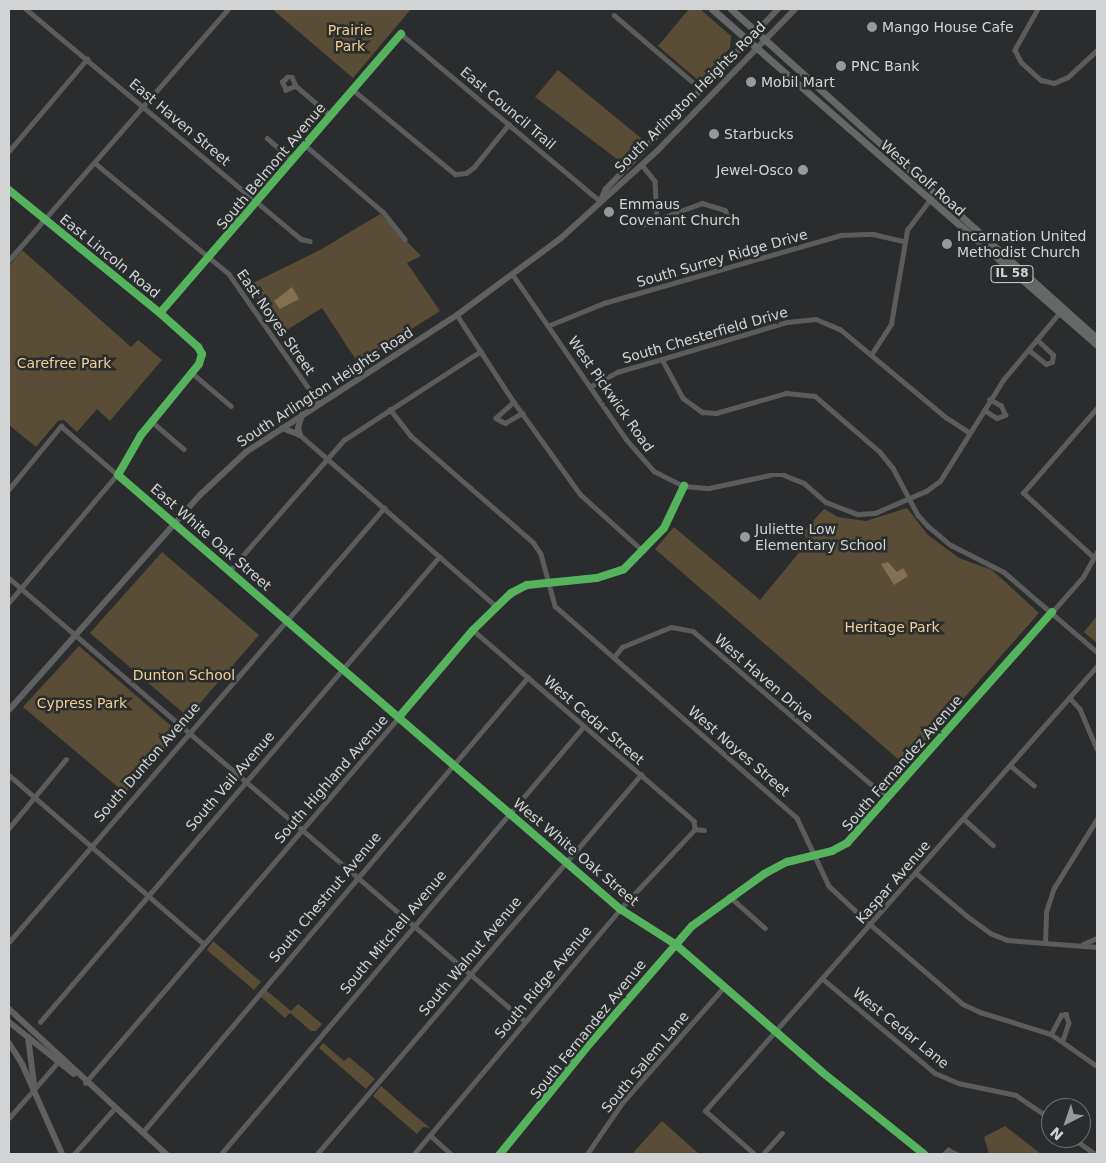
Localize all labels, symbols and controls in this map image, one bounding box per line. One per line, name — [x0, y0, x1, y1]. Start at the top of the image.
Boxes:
street label: South Arlington Heights Road — [611, 18, 769, 176]
place label: Mango House Cafe — [882, 19, 1014, 35]
marker: Mango House Cafe — [866, 21, 878, 33]
park label: Prairie Park — [328, 22, 372, 54]
place label: PNC Bank — [851, 58, 919, 74]
marker: PNC Bank — [835, 60, 847, 72]
street label: East Council Trail — [457, 63, 559, 153]
place label: Mobil Mart — [761, 74, 835, 90]
street label: East Haven Street — [126, 75, 234, 169]
marker: Mobil Mart — [745, 76, 757, 88]
street label: South Belmont Avenue — [213, 99, 329, 233]
place label: Starbucks — [724, 126, 794, 142]
marker: Starbucks — [708, 128, 720, 140]
street label: West Golf Road — [877, 137, 969, 219]
place label: Jewel-Osco — [716, 162, 793, 178]
marker: Jewel-Osco — [797, 164, 809, 176]
place label: Emmaus Covenant Church — [619, 196, 740, 228]
marker: Emmaus Covenant Church — [603, 206, 615, 218]
street label: East Lincoln Road — [57, 211, 163, 301]
street label: South Surrey Ridge Drive — [635, 226, 809, 290]
place label: Incarnation United Methodist Church — [957, 228, 1087, 260]
marker: Incarnation United Methodist Church — [941, 238, 953, 250]
road number: IL 58 — [990, 264, 1034, 284]
street label: East Noyes Street — [233, 266, 319, 378]
street label: South Chesterfield Drive — [620, 303, 790, 367]
street label: South Arlington Heights Road — [234, 324, 416, 450]
street label: West Pickwick Road — [565, 333, 657, 455]
park label: Carefree Park — [17, 355, 111, 371]
street label: East White Oak Street — [147, 480, 275, 594]
place label: Juliette Low Elementary School — [755, 521, 887, 554]
marker: Juliette Low Elementary School — [739, 531, 751, 543]
park label: Heritage Park — [844, 619, 940, 635]
street label: West Haven Drive — [711, 630, 817, 726]
park label: Dunton School — [133, 667, 235, 683]
street label: West Cedar Street — [540, 672, 648, 768]
street label: South Fernandez Avenue — [839, 692, 965, 834]
park label: Cypress Park — [37, 695, 127, 711]
street label: South Dunton Avenue — [90, 699, 204, 825]
street label: West Noyes Street — [685, 702, 793, 800]
street label: South Highland Avenue — [271, 712, 391, 846]
street label: South Vail Avenue — [182, 728, 278, 834]
street label: West White Oak Street — [510, 795, 642, 909]
street label: South Chestnut Avenue — [266, 828, 384, 966]
street label: Kaspar Avenue — [852, 837, 934, 927]
street label: South Mitchell Avenue — [336, 867, 450, 997]
street label: South Walnut Avenue — [415, 893, 525, 1019]
street label: South Ridge Avenue — [491, 922, 595, 1042]
street label: South Fernandez Avenue — [527, 956, 649, 1102]
street label: West Cedar Lane — [850, 984, 952, 1072]
street label: South Salem Lane — [598, 1008, 692, 1116]
north arrow — [1041, 1098, 1091, 1148]
text: N — [1047, 1124, 1066, 1143]

